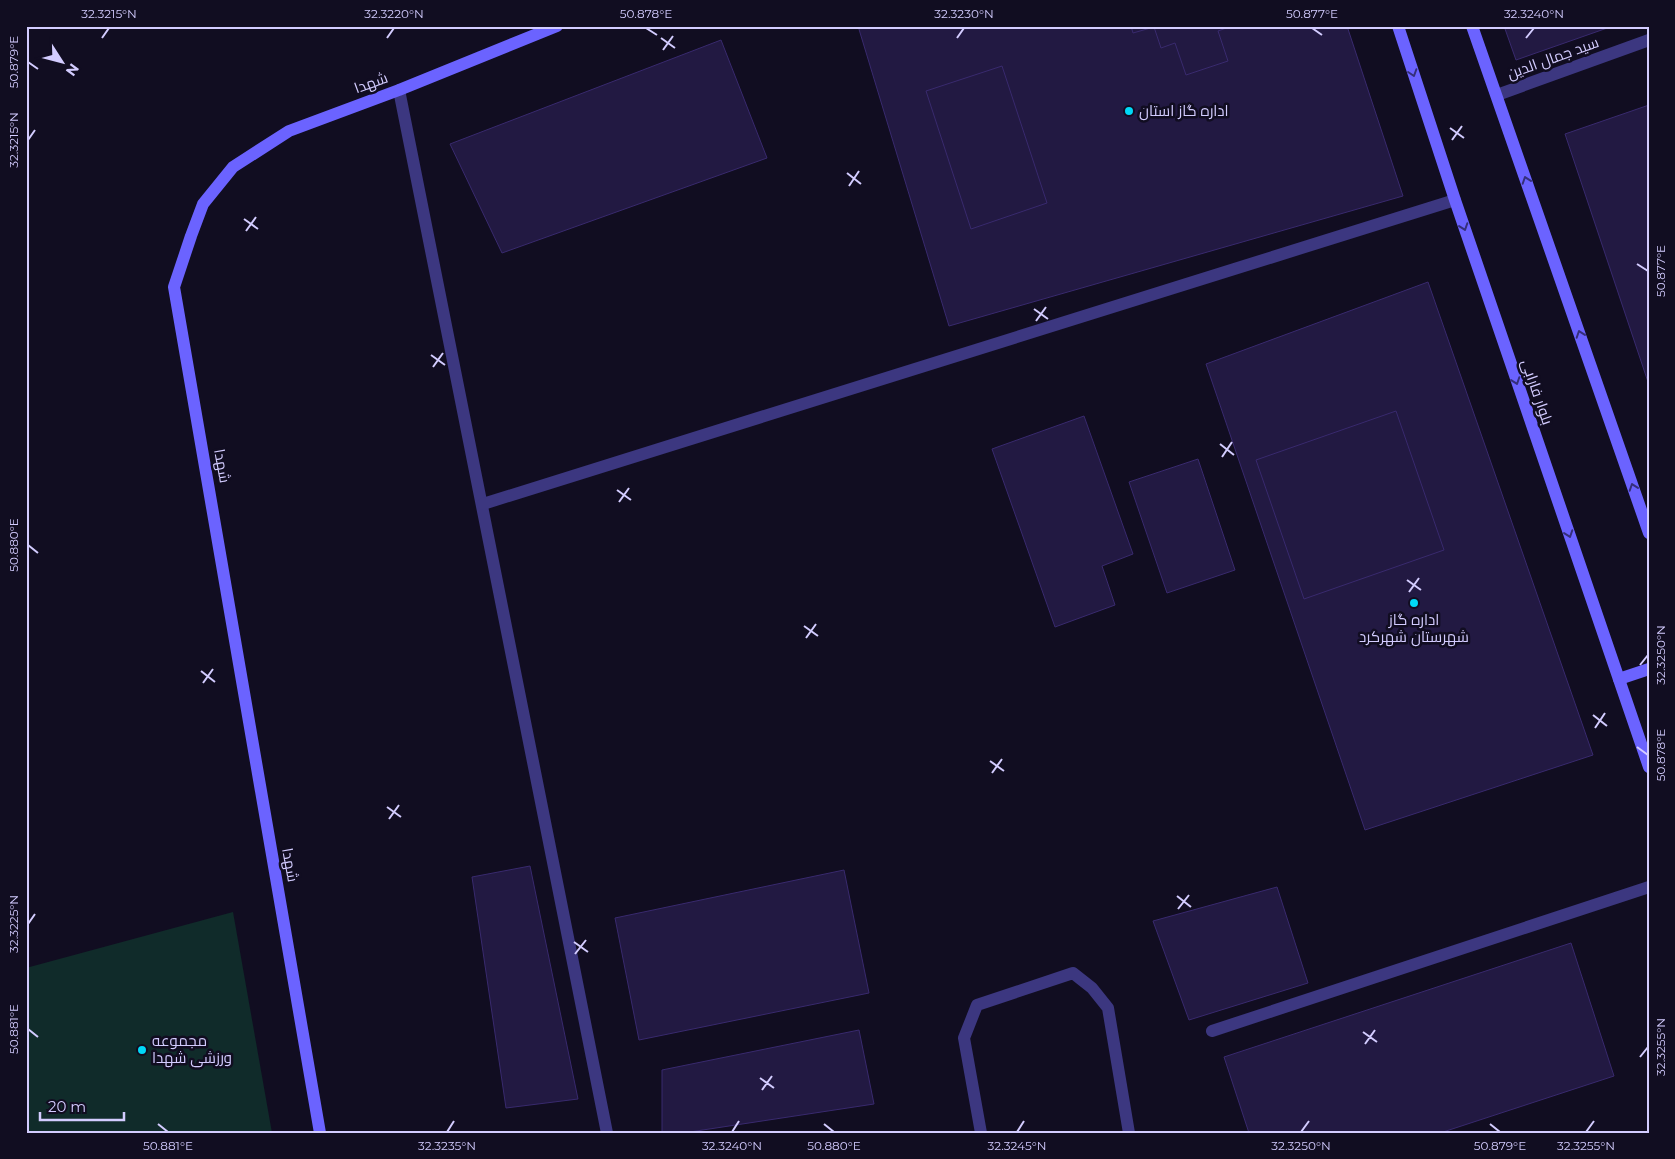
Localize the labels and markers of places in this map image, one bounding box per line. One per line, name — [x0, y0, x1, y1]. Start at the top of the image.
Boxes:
place label: اداره گاز استان — [1139, 101, 1229, 121]
marker: اداره گاز استان — [1123, 105, 1135, 117]
marker: اداره گاز شهرستان شهرکرد — [1408, 597, 1420, 609]
place label: اداره گاز شهرستان شهرکرد — [1359, 610, 1469, 647]
place label: مجموعه ورزشی شهدا — [152, 1031, 232, 1068]
marker: مجموعه ورزشی شهدا — [136, 1044, 148, 1056]

